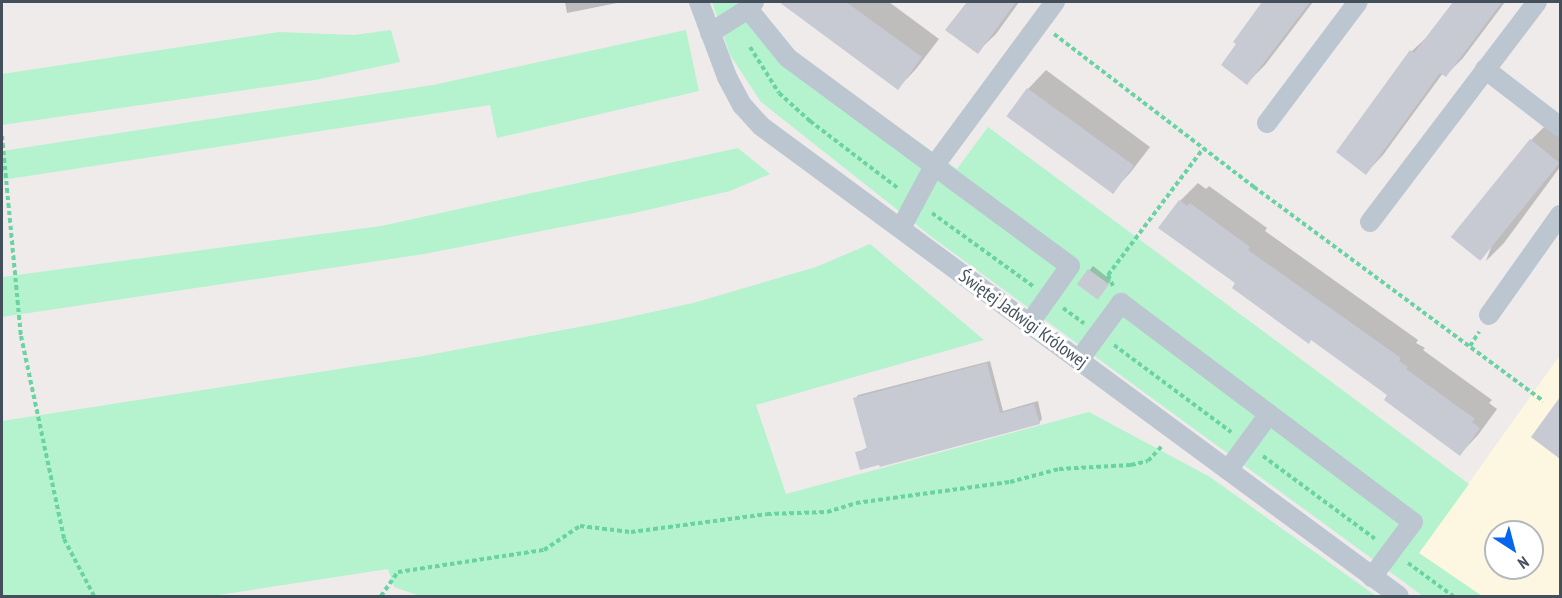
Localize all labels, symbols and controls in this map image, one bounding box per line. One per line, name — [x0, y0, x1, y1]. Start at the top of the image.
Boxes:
street label: Świętej Jadwigi Królowej — [955, 265, 1091, 373]
north arrow — [1484, 520, 1544, 580]
text: N — [1514, 552, 1533, 574]

